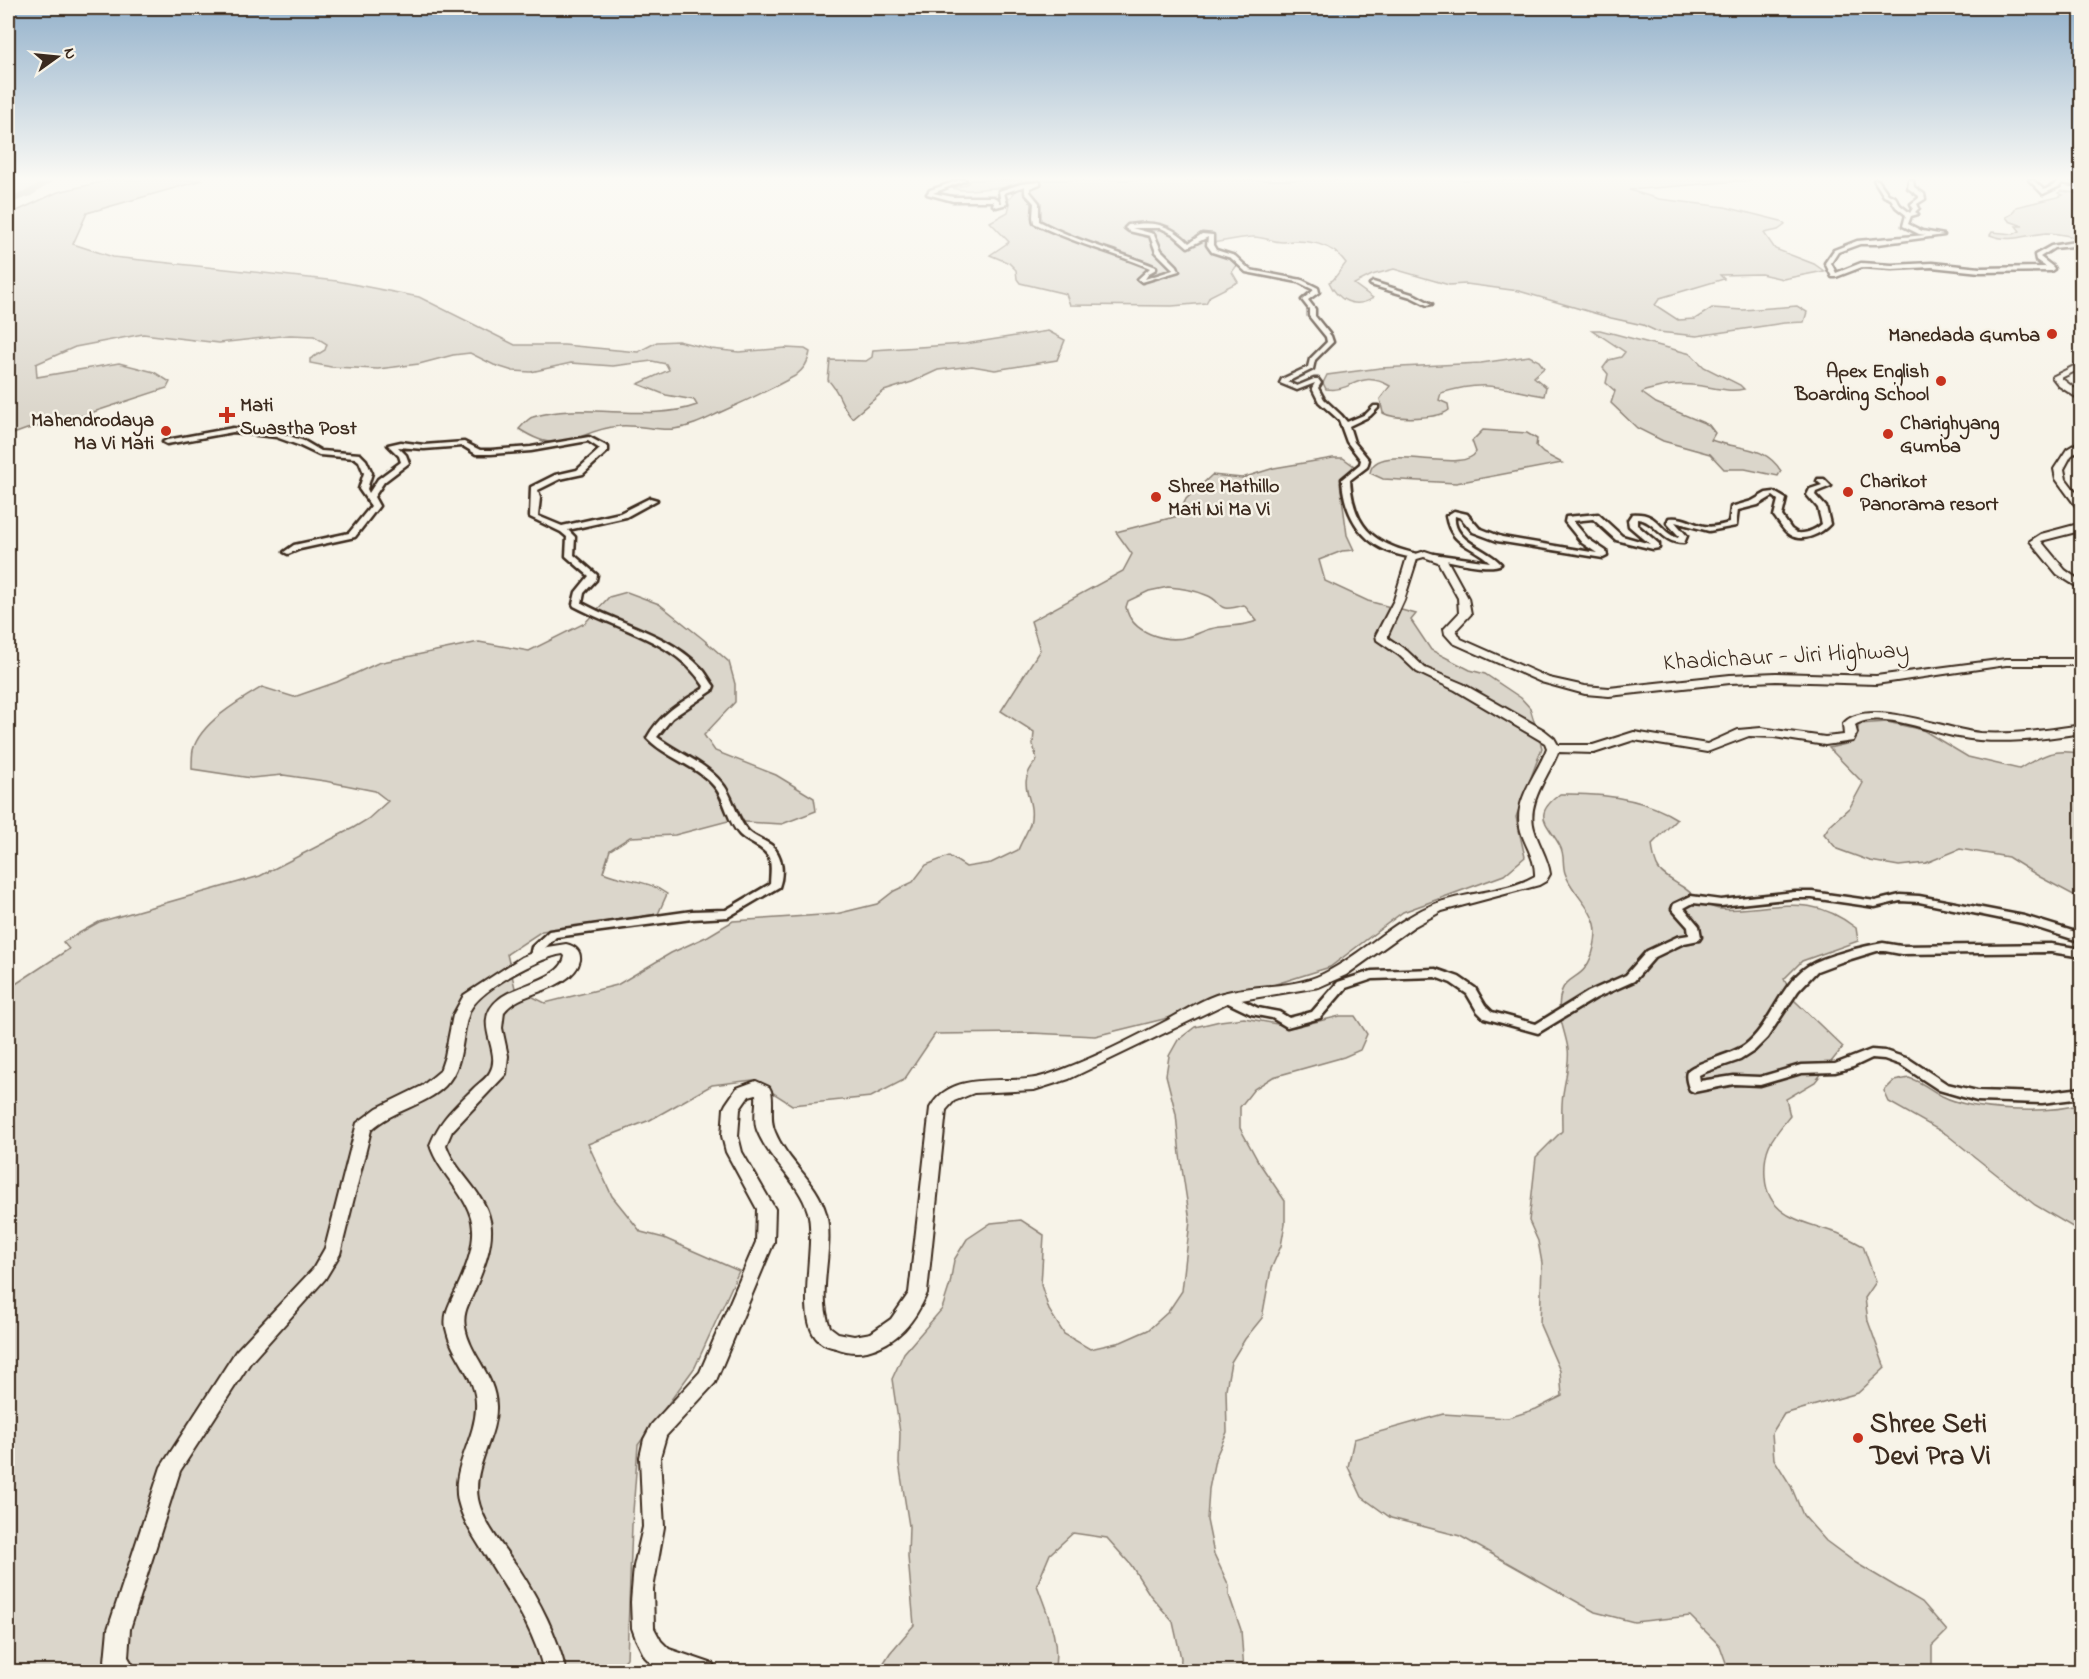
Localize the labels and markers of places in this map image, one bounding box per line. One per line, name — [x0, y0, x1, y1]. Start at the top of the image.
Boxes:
place label: Manedada Gumba — [1888, 322, 2040, 351]
marker: Manedada Gumba — [2045, 327, 2059, 341]
place label: Apex English Boarding School — [1794, 358, 1929, 411]
marker: Apex English Boarding School — [1934, 374, 1948, 388]
place label: Mati Swastha Post — [240, 392, 357, 444]
marker: Mati Swastha Post — [218, 406, 236, 424]
place label: Mahendrodaya Ma Vi Mati — [31, 407, 154, 459]
place label: Charighyang Gumba — [1900, 410, 2000, 462]
marker: Mahendrodaya Ma Vi Mati — [159, 424, 173, 438]
marker: Charighyang Gumba — [1881, 427, 1895, 441]
place label: Charikot Panorama resort — [1860, 468, 1999, 520]
place label: Shree Mathillo Mati Ni Ma Vi — [1168, 473, 1279, 525]
marker: Charikot Panorama resort — [1841, 485, 1855, 499]
marker: Shree Mathillo Mati Ni Ma Vi — [1149, 490, 1163, 504]
place label: Shree Seti Devi Pra Vi — [1868, 1405, 1991, 1478]
marker: Shree Seti Devi Pra Vi — [1851, 1431, 1865, 1445]

